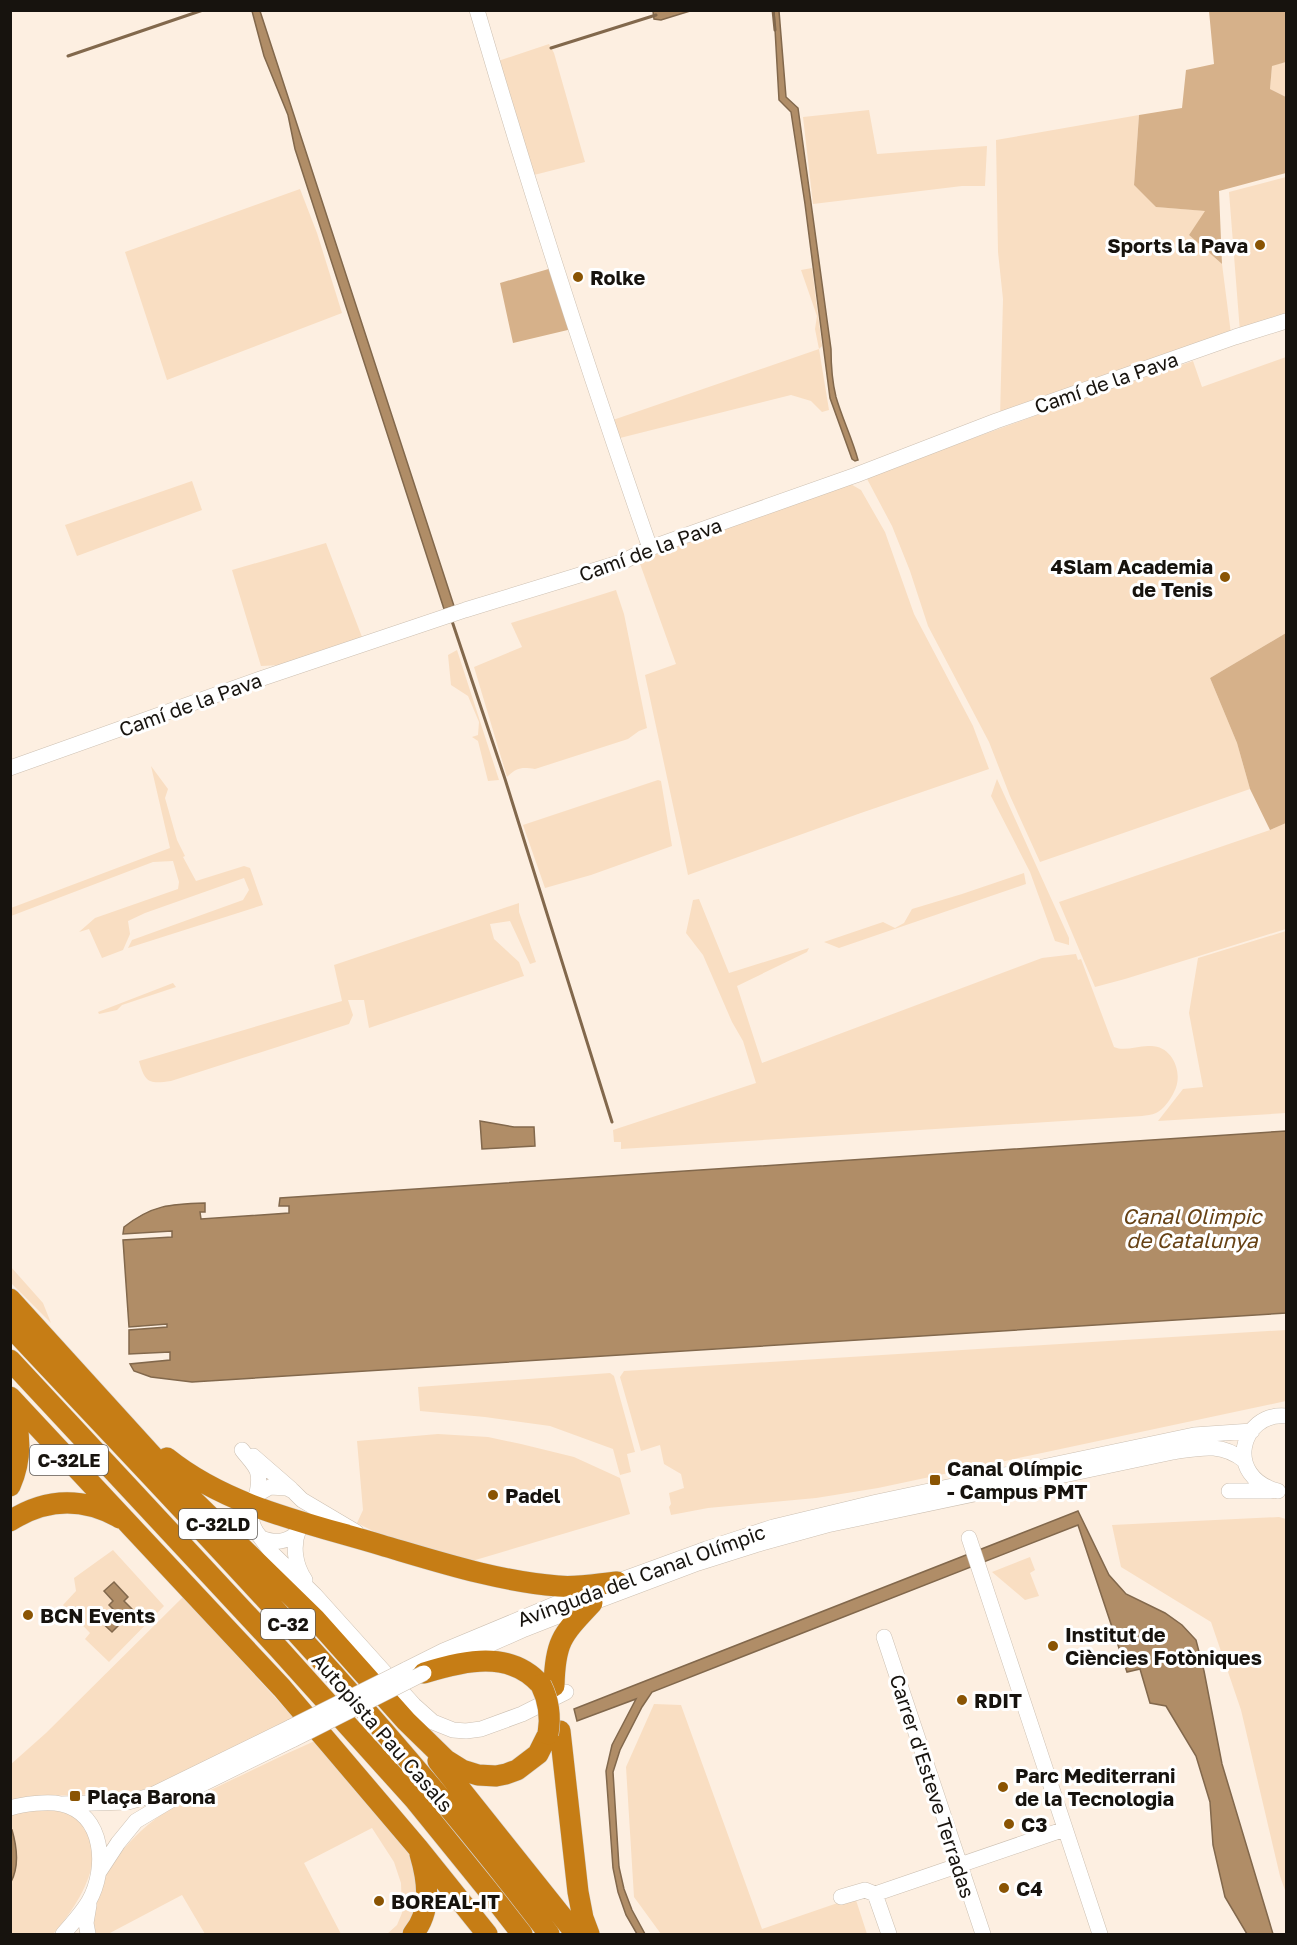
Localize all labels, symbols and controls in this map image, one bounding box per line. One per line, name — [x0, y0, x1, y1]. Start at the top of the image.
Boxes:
place label: Sports la Pava — [1107, 233, 1248, 257]
marker: Sports la Pava — [1253, 238, 1267, 252]
place label: Rolke — [590, 265, 645, 289]
marker: Rolke — [571, 270, 585, 284]
street label: Camí de la Pava — [1031, 346, 1181, 418]
street label: Camí de la Pava — [575, 512, 725, 586]
place label: 4Slam Academia de Tenis — [1051, 554, 1213, 601]
marker: 4Slam Academia de Tenis — [1218, 570, 1232, 584]
street label: Camí de la Pava — [115, 667, 265, 741]
water label: Canal Olimpic de Catalunya — [1122, 1203, 1263, 1253]
road number: C-32LE — [30, 1445, 108, 1475]
place label: Canal Olímpic - Campus PMT — [947, 1456, 1088, 1503]
marker: Canal Olímpic - Campus PMT — [928, 1473, 942, 1487]
place label: Padel — [505, 1483, 561, 1507]
marker: Padel — [486, 1488, 500, 1502]
road number: C-32LD — [179, 1509, 257, 1539]
street label: Avinguda del Canal Olímpic — [514, 1519, 768, 1631]
place label: BCN Events — [40, 1603, 155, 1627]
marker: BCN Events — [21, 1608, 35, 1622]
road number: C-32 — [261, 1609, 315, 1639]
place label: Institut de Ciències Fotòniques — [1065, 1622, 1262, 1669]
marker: Institut de Ciències Fotòniques — [1046, 1639, 1060, 1653]
street label: Autopista Pau Casals — [307, 1648, 459, 1816]
street label: Carrer d'Esteve Terradas — [885, 1671, 981, 1901]
place label: RDIT — [974, 1688, 1022, 1712]
marker: RDIT — [955, 1693, 969, 1707]
place label: Parc Mediterrani de la Tecnologia — [1015, 1763, 1175, 1810]
marker: Parc Mediterrani de la Tecnologia — [996, 1780, 1010, 1794]
place label: Plaça Barona — [87, 1784, 216, 1808]
marker: Plaça Barona — [68, 1789, 82, 1803]
place label: C3 — [1021, 1812, 1047, 1836]
marker: C3 — [1002, 1817, 1016, 1831]
place label: C4 — [1016, 1876, 1043, 1900]
marker: C4 — [997, 1881, 1011, 1895]
place label: BOREAL-IT — [391, 1889, 500, 1913]
marker: BOREAL-IT — [372, 1894, 386, 1908]

